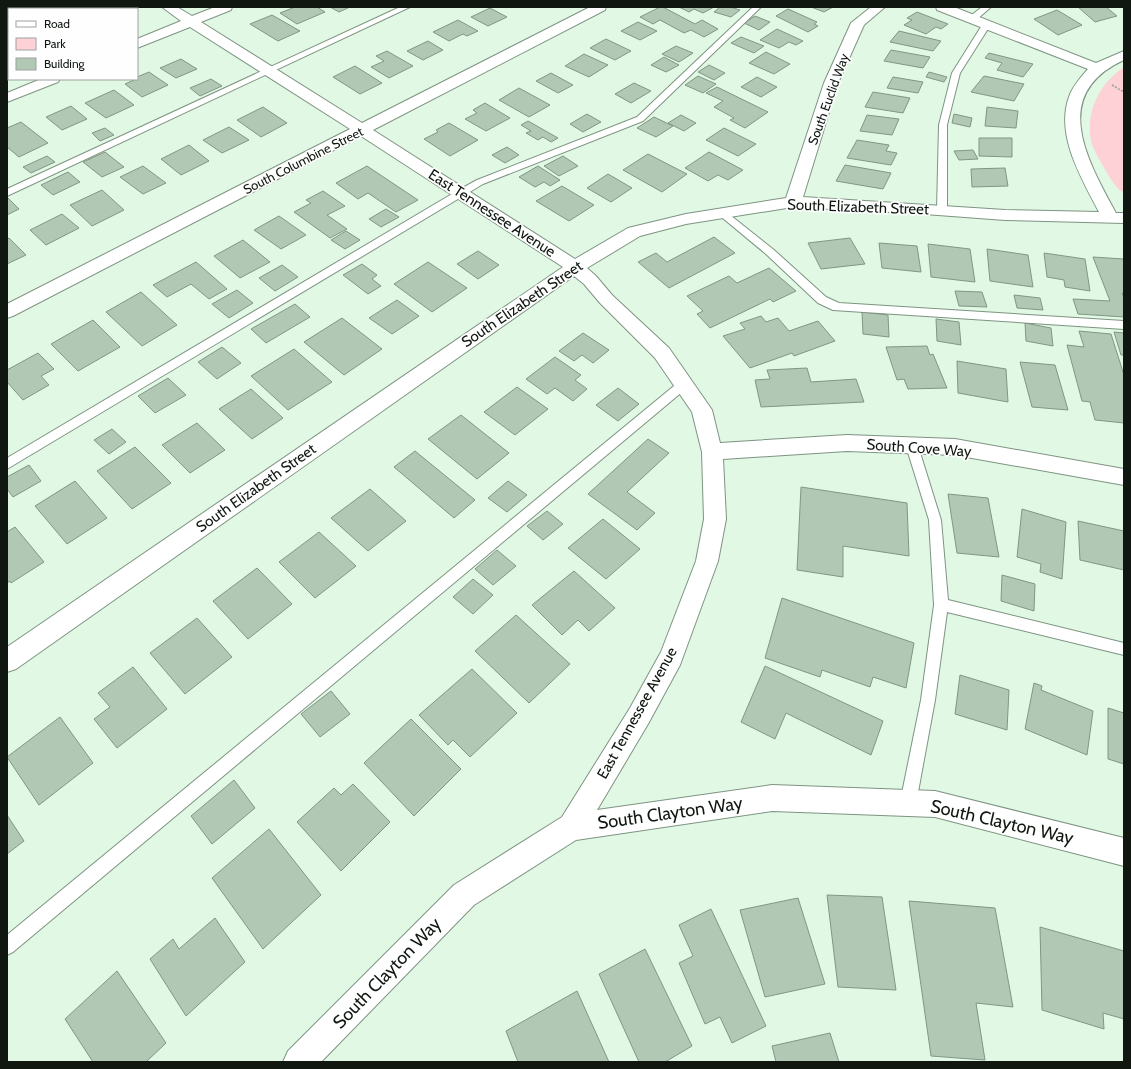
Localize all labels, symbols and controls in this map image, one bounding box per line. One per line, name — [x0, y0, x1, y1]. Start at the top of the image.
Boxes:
legend — [8, 8, 138, 80]
text: Road — [44, 16, 70, 31]
text: Park — [44, 36, 66, 51]
street label: South Euclid Way — [804, 51, 852, 147]
text: Building — [44, 56, 86, 71]
street label: South Columbine Street — [240, 123, 366, 197]
street label: East Tennessee Avenue — [425, 165, 559, 261]
street label: South Elizabeth Street — [787, 196, 929, 218]
street label: South Elizabeth Street — [458, 257, 586, 351]
street label: South Cove Way — [866, 435, 972, 461]
street label: South Elizabeth Street — [193, 440, 319, 536]
street label: East Tennessee Avenue — [593, 644, 681, 782]
street label: South Clayton Way — [596, 792, 744, 834]
street label: South Clayton Way — [928, 795, 1076, 849]
street label: South Clayton Way — [328, 913, 446, 1033]

